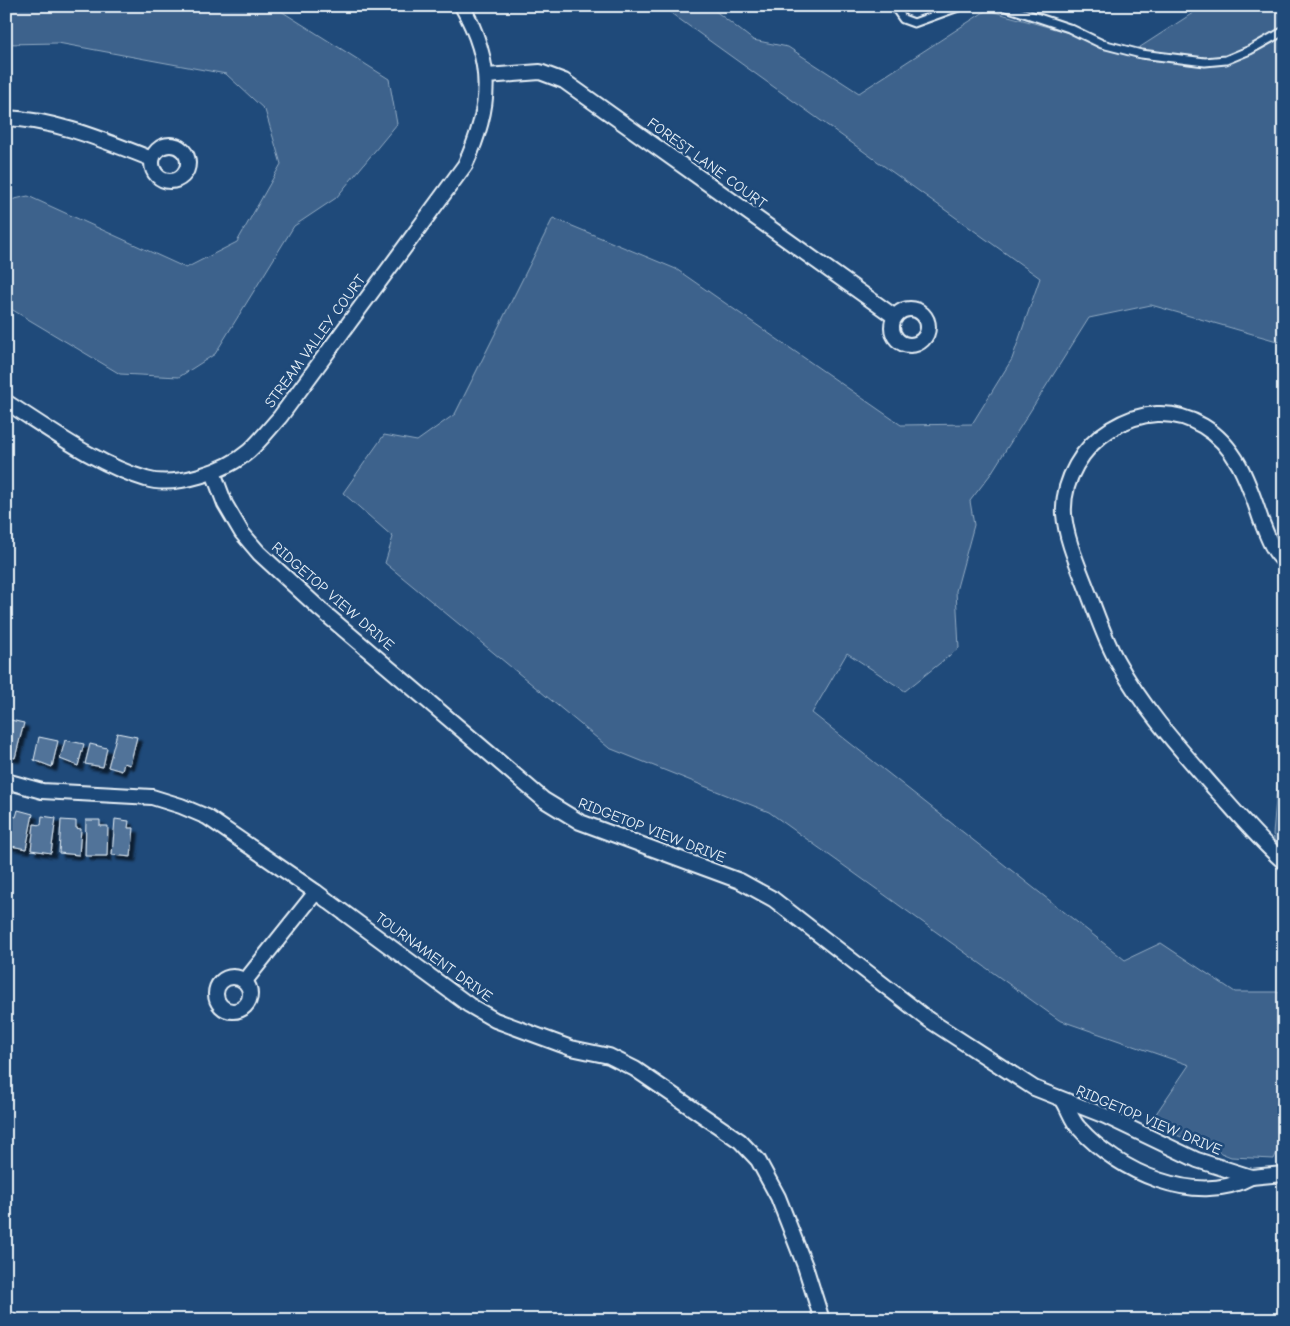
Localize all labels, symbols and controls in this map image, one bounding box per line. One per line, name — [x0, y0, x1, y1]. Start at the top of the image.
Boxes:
street label: FOREST LANE COURT — [644, 114, 770, 212]
street label: STREAM VALLEY COURT — [261, 271, 369, 411]
street label: RIDGETOP VIEW DRIVE — [268, 538, 398, 654]
street label: RIDGETOP VIEW DRIVE — [576, 794, 728, 866]
street label: TOURNAMENT DRIVE — [372, 909, 496, 1005]
street label: RIDGETOP VIEW DRIVE — [1073, 1081, 1225, 1159]

